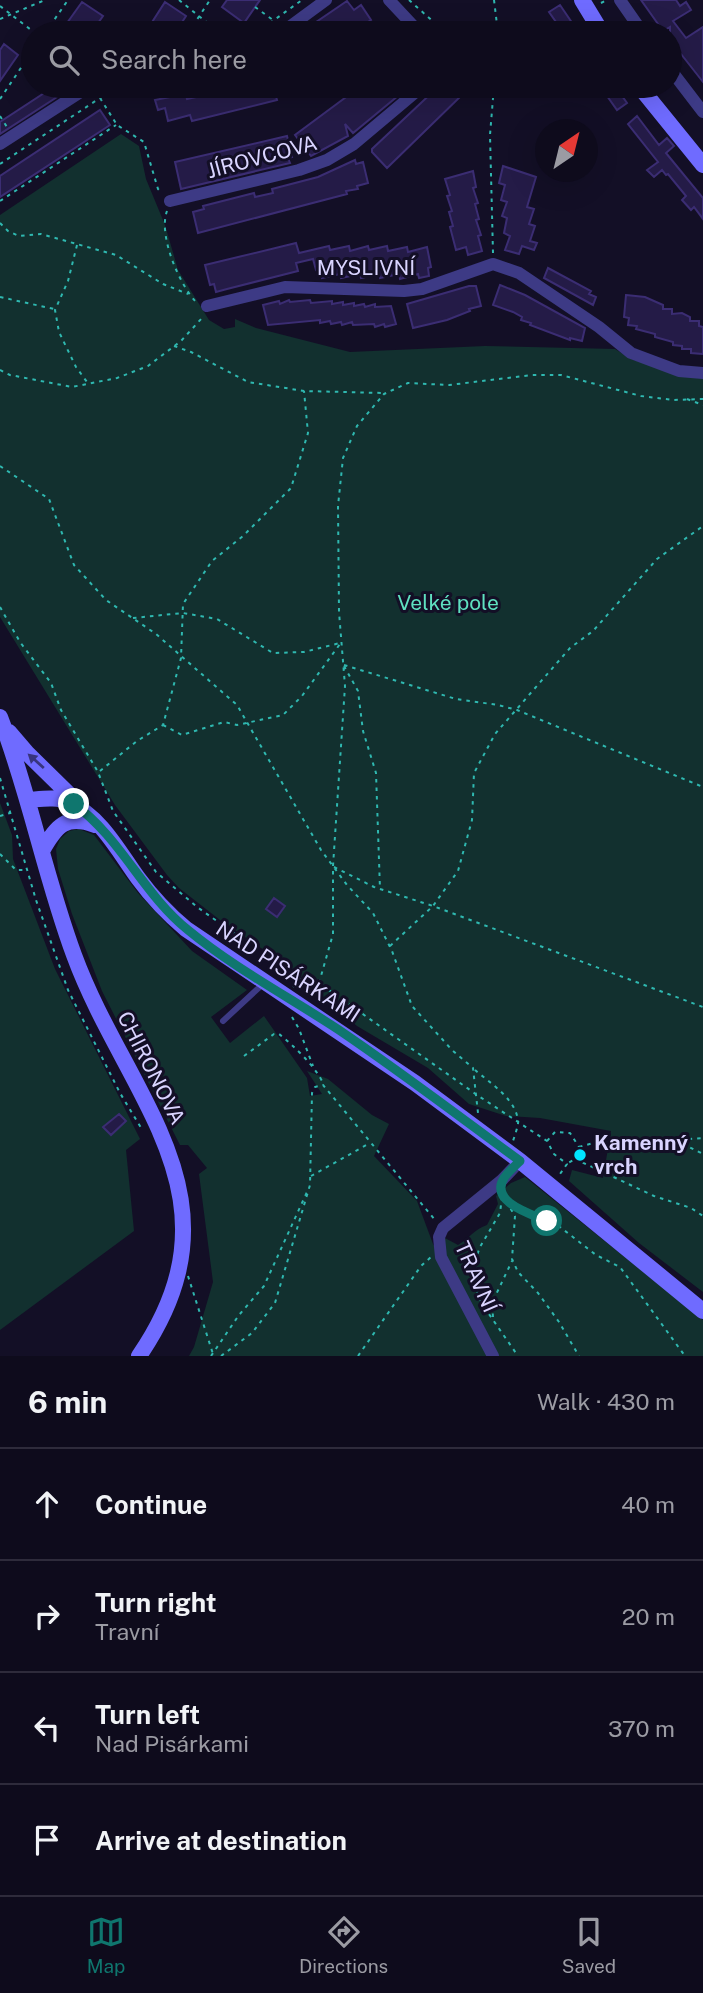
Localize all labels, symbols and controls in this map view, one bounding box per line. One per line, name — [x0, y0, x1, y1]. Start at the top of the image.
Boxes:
search box — [21, 21, 682, 98]
icon: search — [45, 41, 83, 79]
text: Search here — [101, 44, 247, 75]
north arrow — [535, 119, 598, 182]
street label: JÍROVCOVA — [204, 130, 320, 183]
street label: MYSLIVNÍ — [317, 255, 416, 280]
park label: Velké pole — [397, 590, 499, 615]
one-way arrow — [28, 754, 45, 770]
route end — [58, 788, 89, 819]
street label: NAD PISÁRKAMI — [212, 916, 365, 1027]
street label: CHIRONOVA — [112, 1007, 191, 1129]
place label: Kamenný vrch — [594, 1130, 688, 1179]
marker: Kamenný vrch — [572, 1147, 588, 1163]
route start — [531, 1205, 562, 1236]
street label: TRAVNÍ — [450, 1237, 504, 1317]
text: 6 min — [28, 1384, 107, 1420]
text: Walk · 430 m — [537, 1388, 675, 1415]
icon: ahead — [28, 1485, 66, 1523]
text: Continue — [95, 1489, 207, 1520]
text: 40 m — [621, 1491, 675, 1518]
text: Turn right — [95, 1587, 217, 1618]
icon: right — [28, 1597, 66, 1635]
text: 20 m — [622, 1603, 675, 1630]
text: Travní — [95, 1618, 159, 1645]
text: Turn left — [95, 1699, 200, 1730]
icon: left — [28, 1709, 66, 1747]
text: 370 m — [608, 1715, 675, 1742]
text: Nad Pisárkami — [95, 1730, 249, 1757]
icon: arrive — [28, 1821, 66, 1859]
text: Arrive at destination — [95, 1825, 347, 1856]
tab: Map — [87, 1913, 125, 1977]
tab: Directions — [299, 1913, 388, 1977]
tab: Saved — [562, 1913, 616, 1977]

